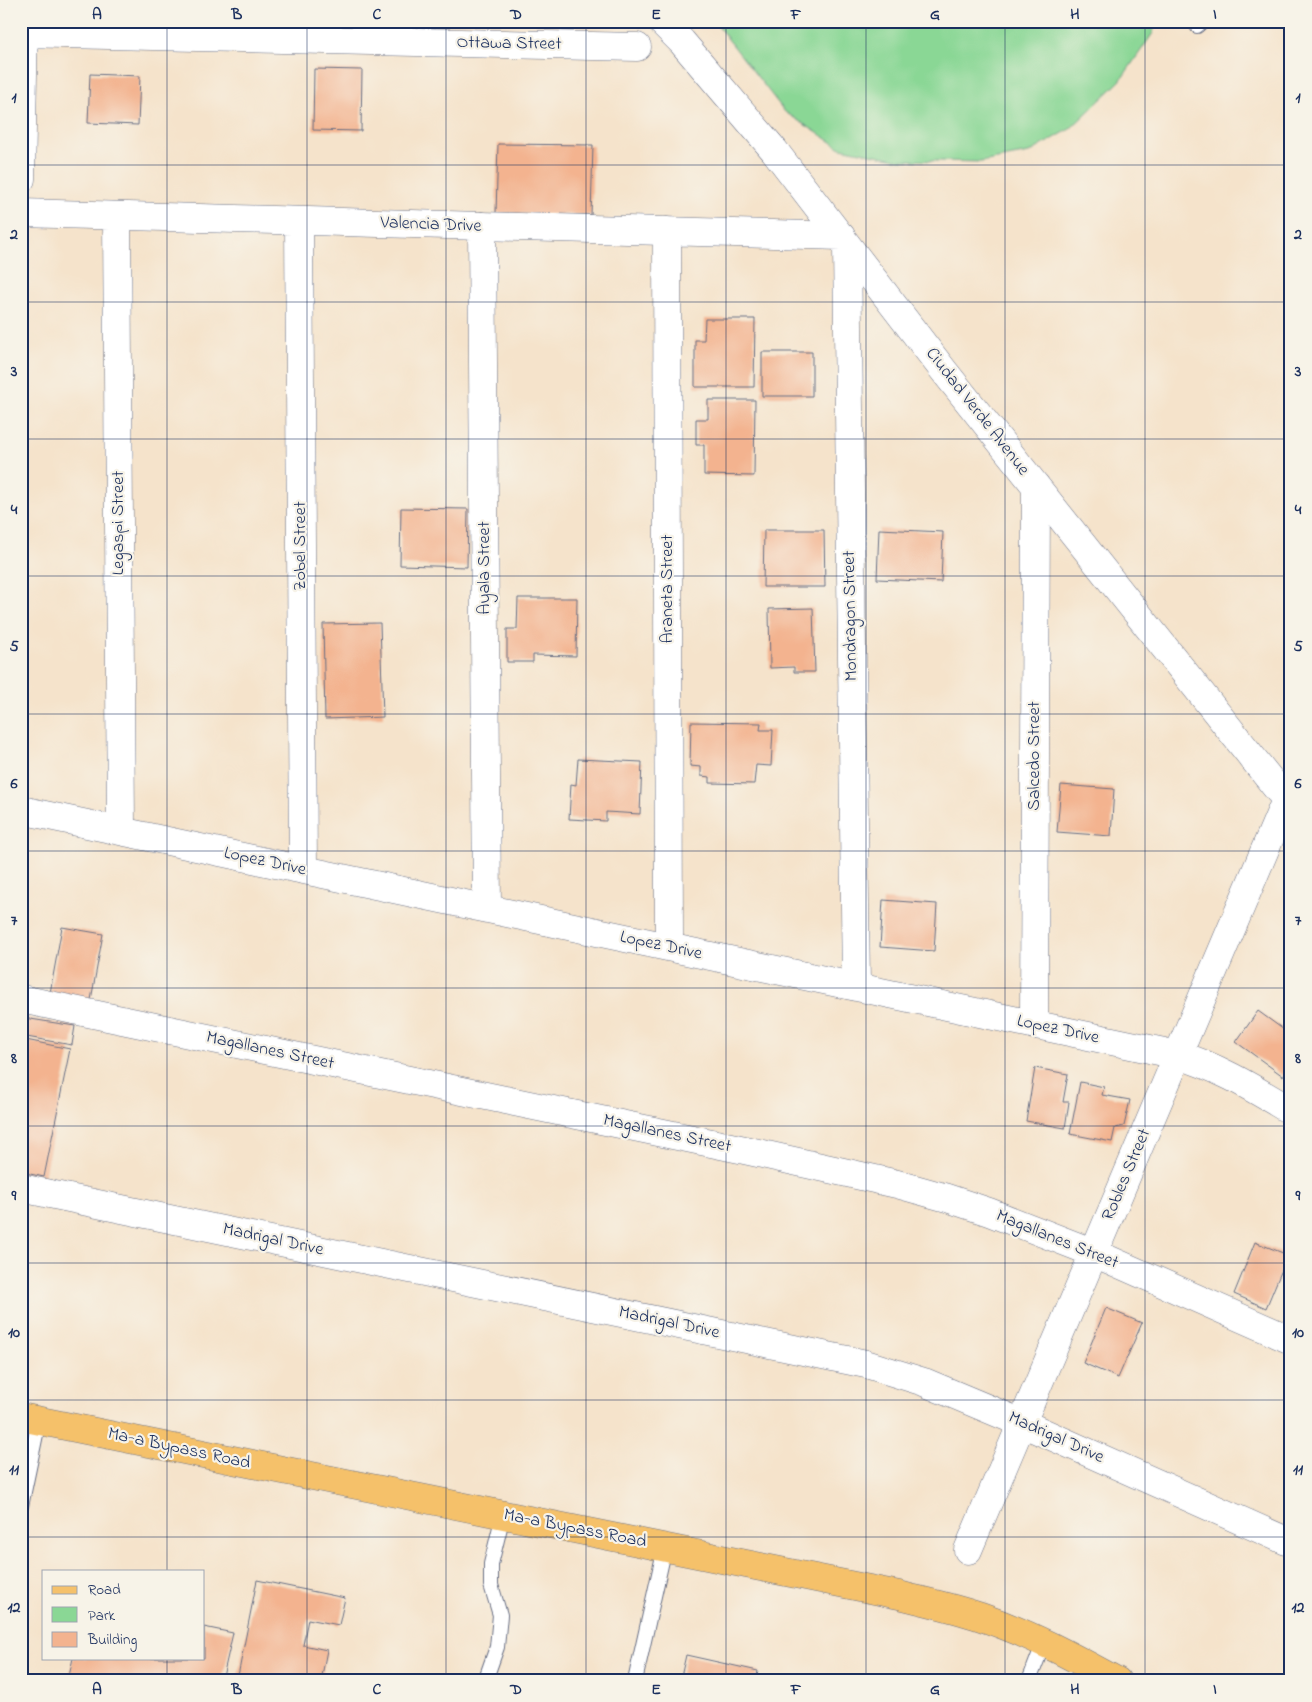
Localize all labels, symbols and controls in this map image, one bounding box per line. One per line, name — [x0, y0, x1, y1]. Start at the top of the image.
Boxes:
text: A — [92, 3, 102, 27]
text: B — [231, 3, 243, 27]
text: C — [373, 3, 382, 27]
text: D — [509, 3, 522, 27]
text: E — [651, 3, 661, 27]
text: F — [790, 3, 802, 27]
text: G — [930, 3, 940, 27]
text: H — [1070, 3, 1080, 27]
text: I — [1213, 3, 1217, 27]
street label: Ottawa Street — [456, 30, 562, 58]
text: 1 — [11, 86, 17, 110]
text: 1 — [1295, 86, 1301, 110]
street label: Valencia Drive — [379, 210, 483, 240]
text: 2 — [9, 223, 18, 247]
text: 2 — [1293, 223, 1302, 247]
street label: Ciudad Verde Avenue — [919, 342, 1036, 482]
text: 3 — [10, 360, 18, 384]
text: 3 — [1294, 360, 1302, 384]
street label: Legaspi Street — [106, 471, 133, 575]
text: 4 — [10, 498, 18, 522]
text: 4 — [1294, 498, 1302, 522]
street label: Zobel Street — [288, 501, 314, 591]
street label: Ayala Street — [472, 521, 498, 615]
street label: Araneta Street — [655, 535, 681, 643]
street label: Mondragon Street — [837, 550, 866, 682]
text: 5 — [9, 635, 19, 659]
text: 5 — [1293, 635, 1303, 659]
street label: Salcedo Street — [1022, 701, 1048, 811]
text: 6 — [9, 772, 18, 796]
text: 6 — [1293, 772, 1302, 796]
street label: Lopez Drive — [221, 841, 309, 884]
text: 7 — [11, 909, 18, 933]
text: 7 — [1295, 909, 1302, 933]
street label: Lopez Drive — [617, 925, 705, 968]
street label: Lopez Drive — [1014, 1009, 1102, 1052]
street label: Magallanes Street — [203, 1025, 336, 1078]
text: 8 — [10, 1047, 17, 1071]
text: 8 — [1294, 1047, 1301, 1071]
street label: Magallanes Street — [600, 1108, 733, 1161]
street label: Robles Street — [1096, 1125, 1158, 1225]
text: 9 — [11, 1184, 17, 1208]
text: 9 — [1295, 1184, 1301, 1208]
street label: Magallanes Street — [991, 1204, 1122, 1277]
street label: Madrigal Drive — [220, 1217, 327, 1265]
street label: Madrigal Drive — [616, 1300, 723, 1348]
text: 10 — [8, 1321, 20, 1345]
text: 10 — [1292, 1321, 1304, 1345]
street label: Madrigal Drive — [1003, 1405, 1109, 1472]
street label: Ma-a Bypass Road — [105, 1421, 253, 1477]
text: 11 — [9, 1458, 20, 1482]
text: 11 — [1293, 1458, 1304, 1482]
street label: Ma-a Bypass Road — [501, 1502, 649, 1556]
legend — [42, 1570, 205, 1660]
text: Road — [88, 1579, 121, 1601]
text: 12 — [7, 1596, 21, 1620]
text: 12 — [1291, 1596, 1305, 1620]
text: Park — [88, 1605, 116, 1627]
text: Building — [87, 1629, 137, 1652]
text: A — [92, 1678, 102, 1702]
text: B — [231, 1678, 243, 1702]
text: C — [373, 1678, 382, 1702]
text: D — [509, 1678, 522, 1702]
text: E — [651, 1678, 661, 1702]
text: F — [790, 1678, 802, 1702]
text: G — [930, 1678, 940, 1702]
text: H — [1070, 1678, 1080, 1702]
text: I — [1213, 1678, 1217, 1702]

